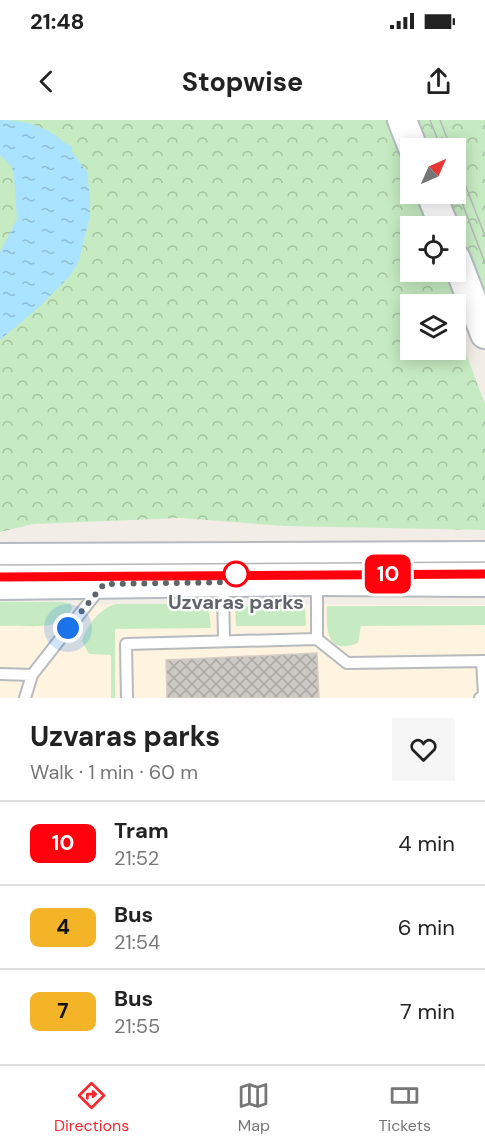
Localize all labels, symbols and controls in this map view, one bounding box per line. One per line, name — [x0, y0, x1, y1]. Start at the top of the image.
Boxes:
text: 21:48 — [30, 7, 85, 36]
text: Stopwise — [182, 64, 303, 99]
icon: back — [30, 65, 63, 98]
icon: share — [422, 65, 455, 98]
north arrow — [400, 138, 466, 204]
map controls — [400, 138, 466, 360]
button: locate — [400, 216, 466, 282]
button: layers — [400, 294, 466, 360]
line badge: 10 — [361, 554, 415, 594]
text: 10 — [377, 560, 399, 588]
marker: Uzvaras parks — [223, 561, 249, 587]
place label: Uzvaras parks — [168, 589, 304, 615]
your location — [53, 613, 83, 643]
text: Uzvaras parks — [30, 718, 220, 755]
button: heart — [392, 718, 455, 781]
text: Walk · 1 min · 60 m — [30, 759, 198, 785]
text: Tram — [114, 816, 169, 845]
text: 10 — [52, 829, 74, 857]
text: 4 min — [398, 829, 455, 858]
text: 21:52 — [114, 845, 159, 871]
text: Bus — [114, 900, 153, 929]
text: 4 — [56, 913, 70, 941]
text: 6 min — [398, 913, 455, 942]
text: 21:54 — [114, 929, 160, 955]
text: Bus — [114, 984, 153, 1013]
text: 7 — [57, 997, 69, 1025]
text: 7 min — [400, 997, 455, 1026]
text: 21:55 — [114, 1013, 160, 1039]
tab: Directions — [54, 1079, 129, 1136]
tab: Map — [237, 1079, 270, 1136]
tab: Tickets — [378, 1079, 431, 1136]

